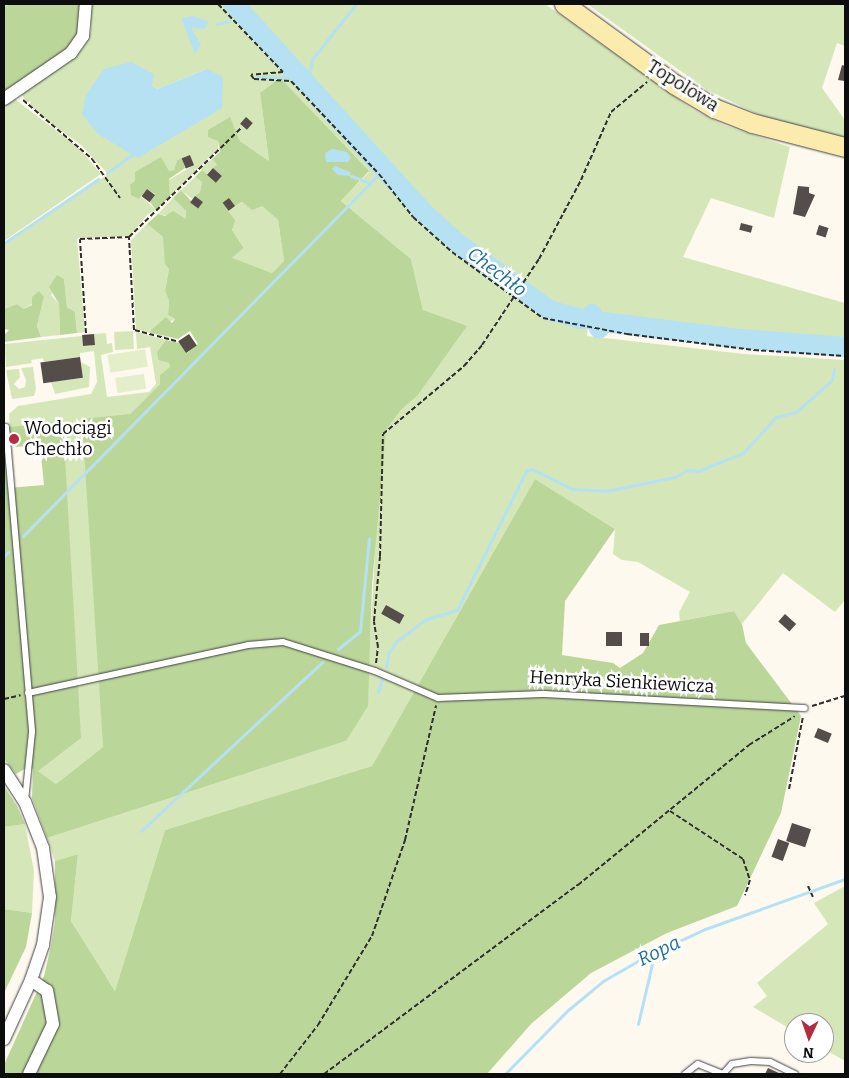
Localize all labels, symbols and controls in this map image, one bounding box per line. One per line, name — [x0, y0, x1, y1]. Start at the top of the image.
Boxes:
street label: Topolowa — [643, 56, 723, 116]
water label: Chechło — [463, 242, 531, 302]
place label: Wodociągi Chechło — [24, 418, 112, 460]
marker: Wodociągi Chechło — [8, 433, 20, 445]
street label: Henryka Sienkiewicza — [529, 666, 715, 698]
water label: Ropa — [634, 931, 684, 971]
north arrow — [784, 1013, 834, 1063]
text: N — [802, 1044, 814, 1061]

